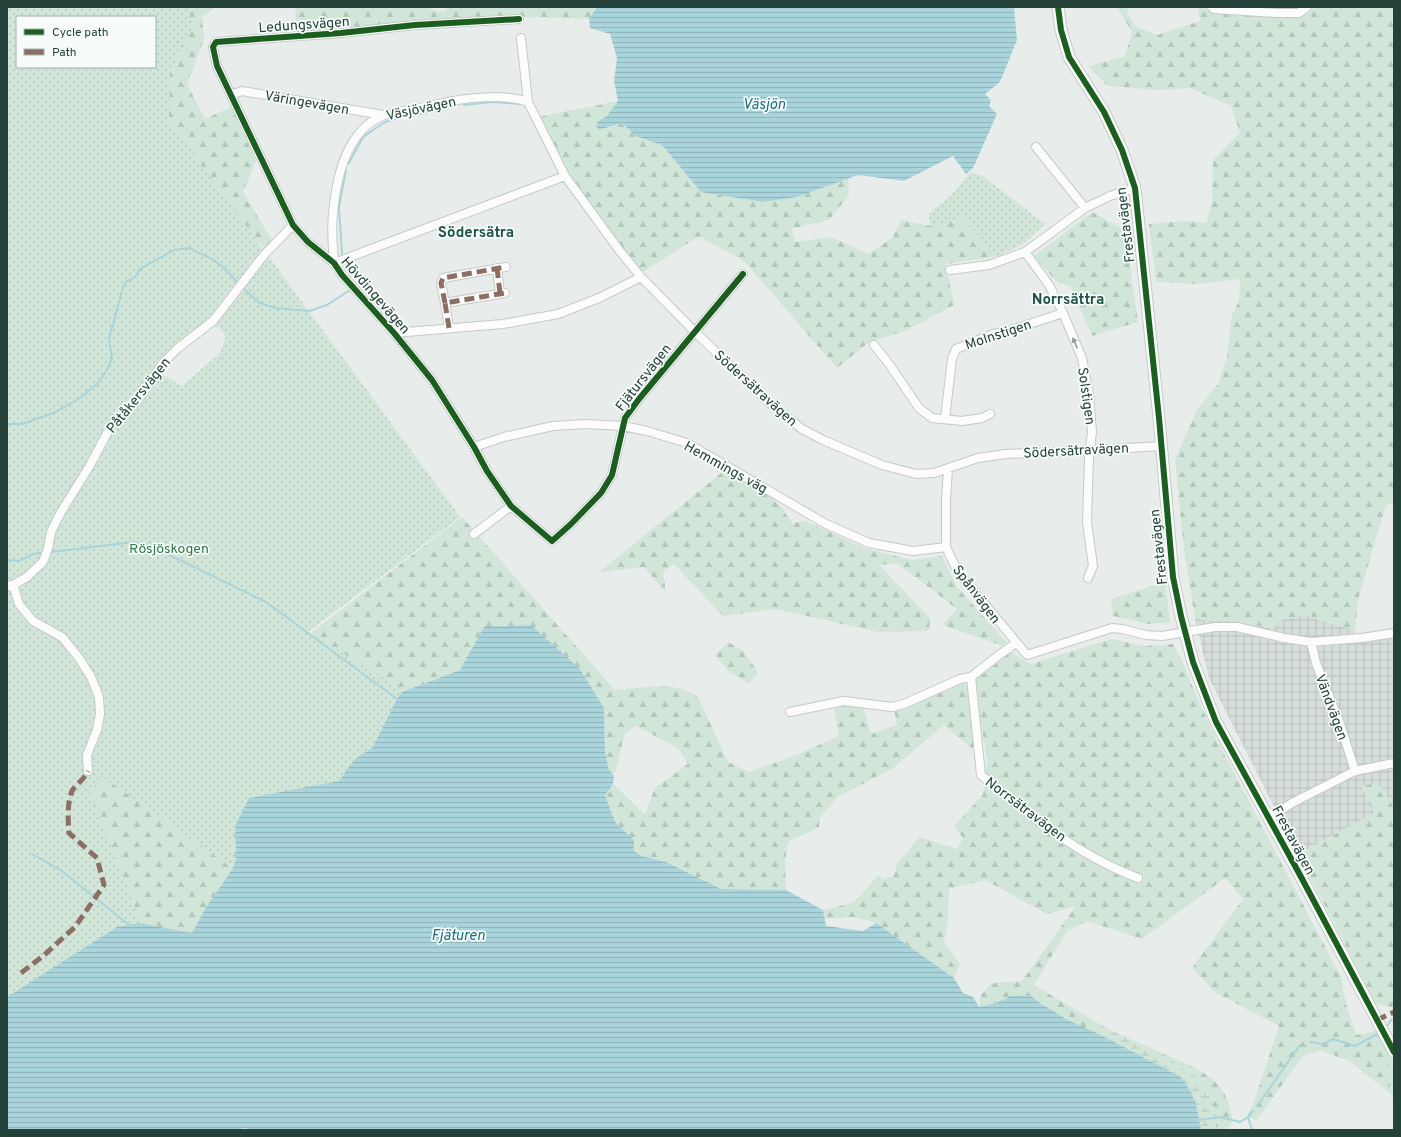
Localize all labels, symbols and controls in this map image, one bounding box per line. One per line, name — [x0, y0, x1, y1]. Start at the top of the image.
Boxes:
street label: Ledungsvägen — [258, 14, 350, 37]
legend — [16, 16, 156, 68]
text: Cycle path — [52, 25, 109, 41]
text: Path — [52, 45, 77, 61]
street label: Väringevägen — [263, 88, 350, 119]
street label: Väsjövägen — [385, 94, 458, 125]
water label: Väsjön — [743, 96, 785, 115]
street label: Frestavägen — [1113, 186, 1140, 263]
district label: Södersätra — [438, 224, 514, 243]
street label: Hövdingevägen — [337, 254, 413, 338]
district label: Norrsättra — [1032, 291, 1104, 310]
street label: Molnstigen — [963, 317, 1034, 354]
one-way arrow — [1072, 337, 1078, 349]
street label: Fjätursvägen — [613, 341, 676, 415]
street label: Södersätravägen — [710, 347, 800, 431]
street label: Påtåkersvägen — [103, 355, 175, 437]
street label: Solstigen — [1073, 366, 1098, 426]
street label: Hemmings väg — [681, 438, 770, 498]
street label: Södersätravägen — [1023, 440, 1129, 463]
street label: Frestavägen — [1147, 508, 1172, 585]
park label: Rösjöskogen — [129, 541, 209, 558]
street label: Spånvägen — [948, 562, 1003, 628]
street label: Vändvägen — [1311, 672, 1350, 743]
street label: Norrsätravägen — [981, 774, 1069, 846]
street label: Frestavägen — [1267, 803, 1318, 878]
water label: Fjäturen — [431, 927, 485, 946]

